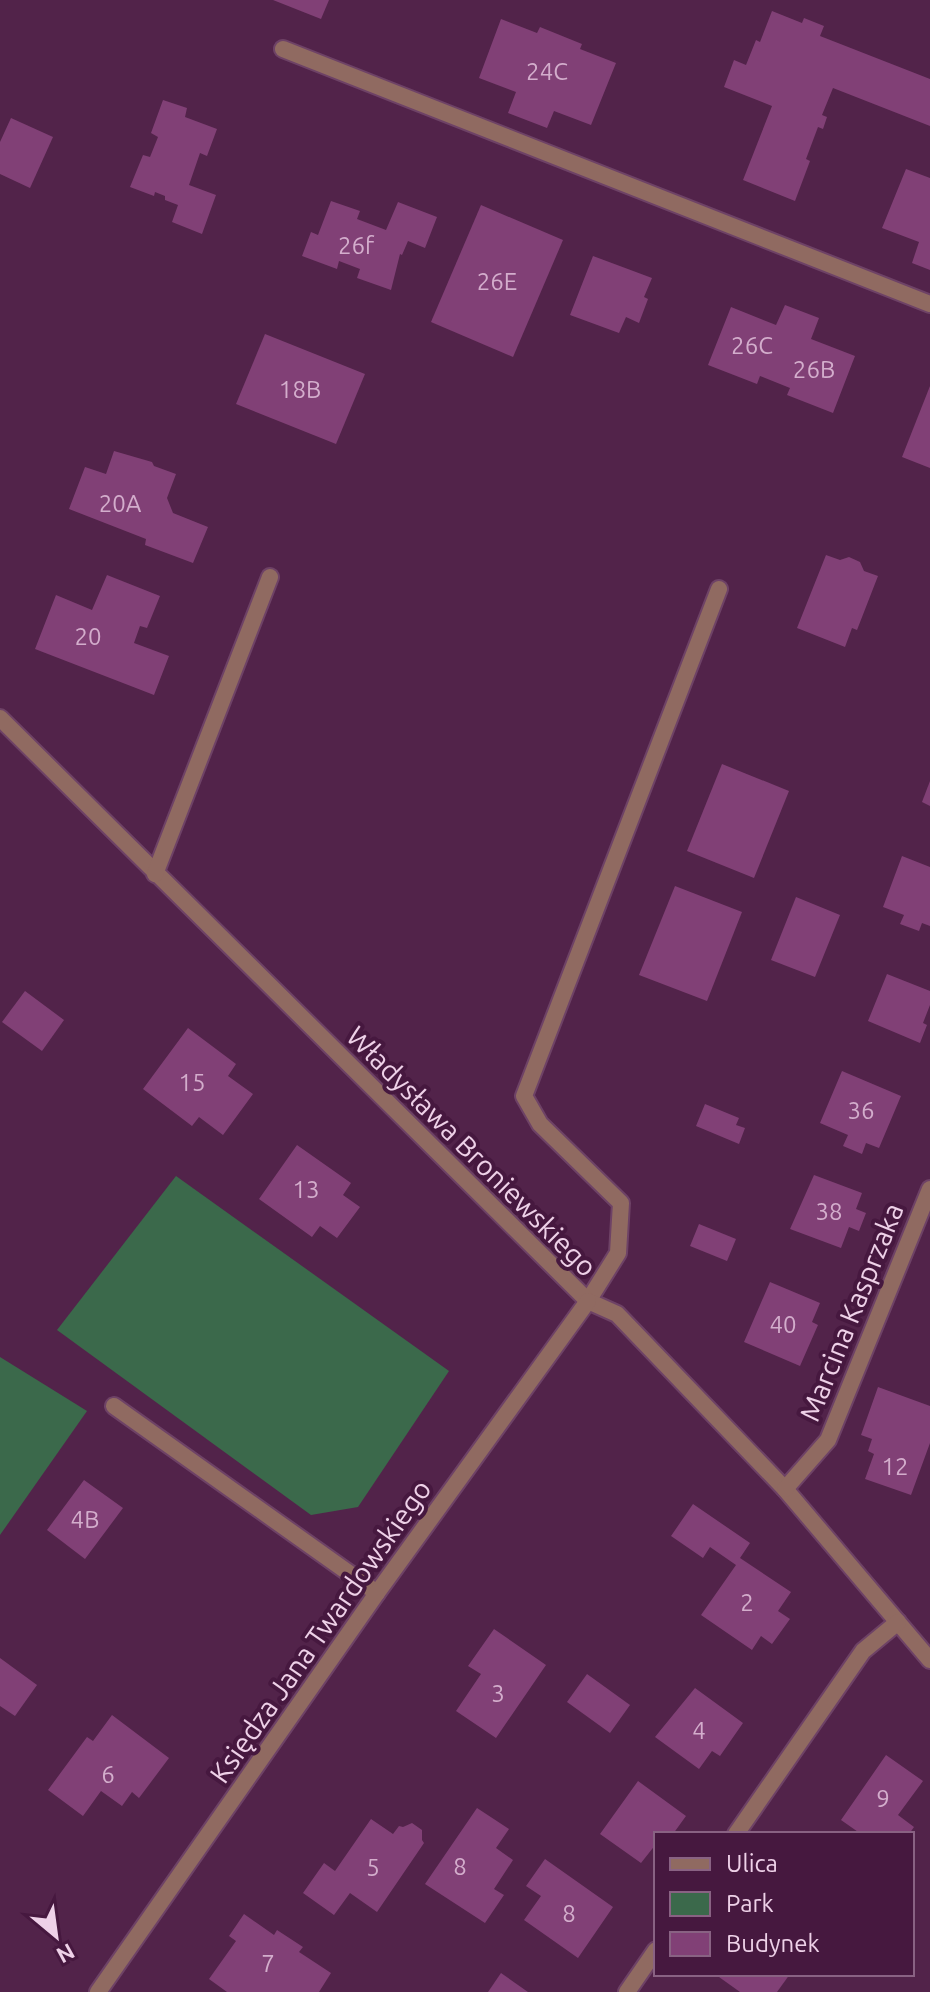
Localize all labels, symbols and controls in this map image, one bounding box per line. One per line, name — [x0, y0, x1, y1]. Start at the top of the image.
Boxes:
house number: 24C — [526, 58, 568, 85]
house number: 26f — [338, 232, 375, 259]
house number: 26E — [477, 268, 517, 295]
house number: 26C — [731, 332, 773, 359]
house number: 26B — [793, 356, 835, 383]
house number: 18B — [279, 376, 321, 403]
house number: 20A — [99, 490, 142, 517]
house number: 20 — [74, 623, 102, 650]
street label: Władysława Broniewskiego — [341, 1020, 603, 1282]
house number: 15 — [178, 1069, 206, 1096]
house number: 36 — [847, 1097, 875, 1124]
house number: 13 — [292, 1176, 320, 1203]
house number: 38 — [815, 1198, 843, 1225]
street label: Marcina Kasprzaka — [793, 1199, 909, 1425]
house number: 40 — [769, 1311, 797, 1338]
house number: 12 — [881, 1453, 909, 1480]
street label: Księdza Jana Twardowskiego — [203, 1474, 437, 1788]
house number: 4B — [71, 1506, 99, 1533]
house number: 2 — [740, 1589, 754, 1616]
house number: 3 — [491, 1680, 505, 1707]
house number: 4 — [692, 1717, 706, 1744]
house number: 6 — [101, 1761, 115, 1788]
house number: 9 — [876, 1785, 890, 1812]
legend — [654, 1832, 914, 1976]
text: Ulica — [726, 1850, 778, 1877]
house number: 8 — [453, 1853, 467, 1880]
house number: 5 — [366, 1854, 380, 1881]
text: Park — [726, 1890, 774, 1917]
north arrow — [16, 1896, 96, 1976]
house number: 8 — [562, 1900, 576, 1927]
text: Budynek — [726, 1930, 820, 1957]
text: N — [53, 1939, 79, 1969]
house number: 7 — [261, 1950, 275, 1977]

